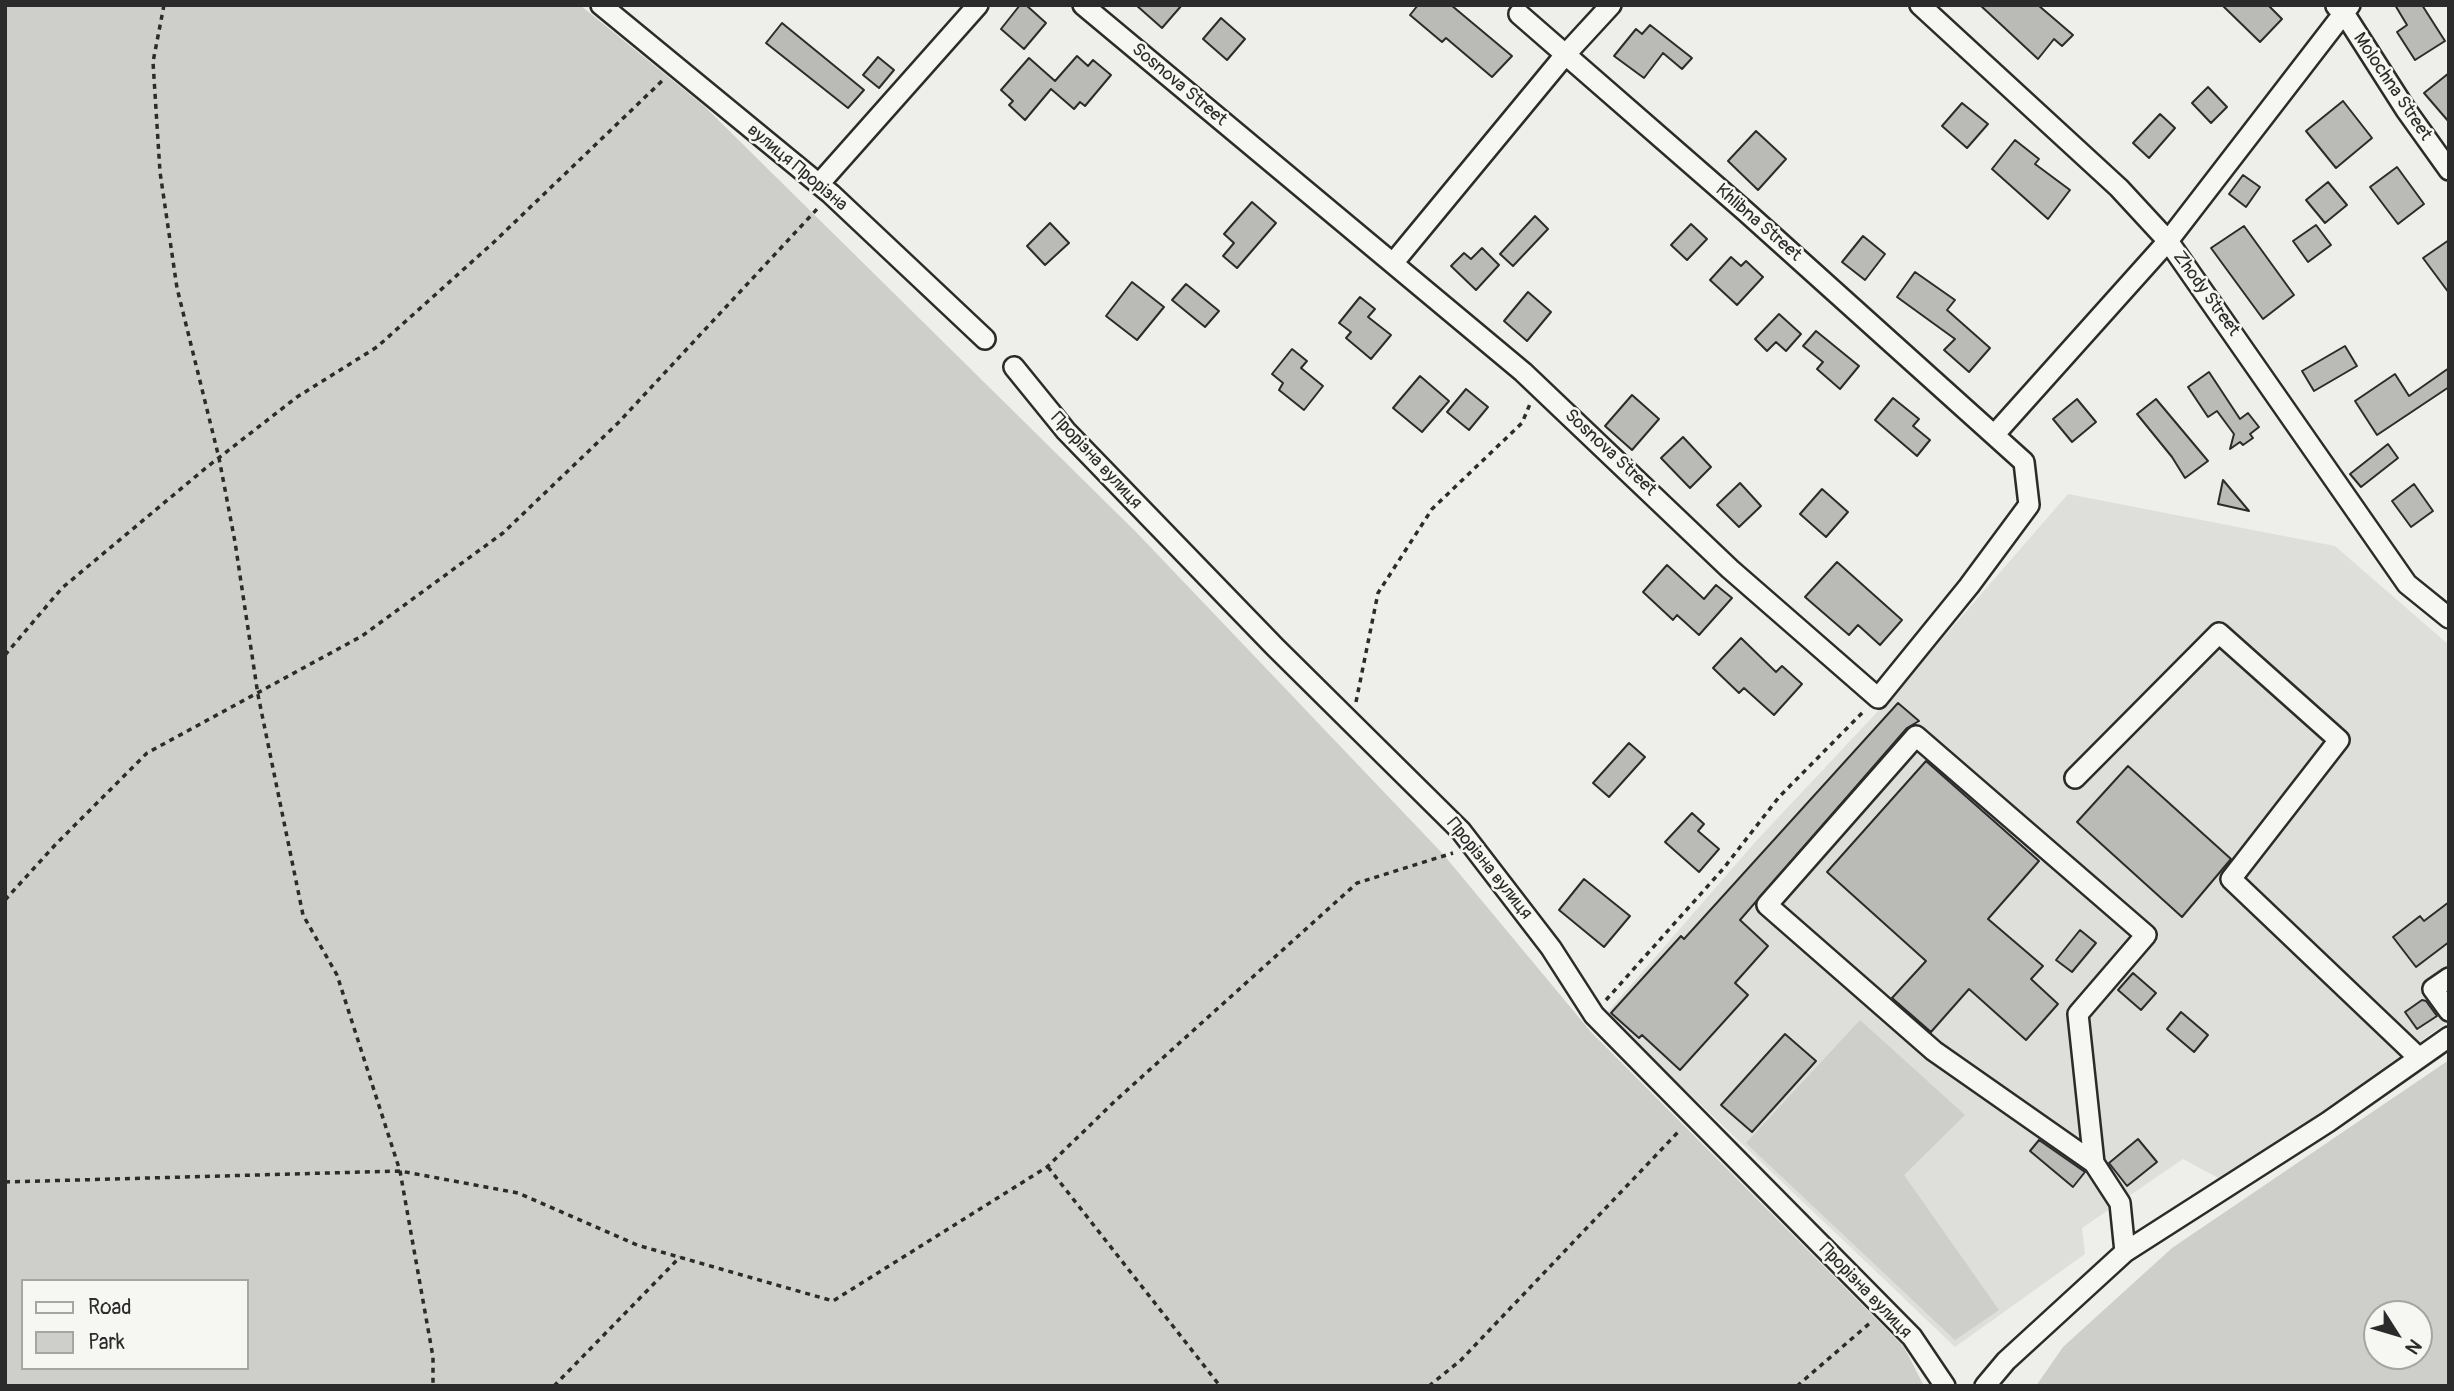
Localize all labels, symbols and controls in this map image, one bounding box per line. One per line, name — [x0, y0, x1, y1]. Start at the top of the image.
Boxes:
street label: Molochna Street — [2348, 29, 2436, 145]
street label: Sosnova Street — [1127, 39, 1231, 131]
street label: вулиця Прорізна — [742, 120, 852, 216]
street label: Khlibna Street — [1711, 180, 1805, 266]
street label: Zhody Street — [2168, 247, 2244, 341]
street label: Sosnova Street — [1560, 405, 1660, 501]
street label: Прорізна вулиця — [1046, 408, 1146, 514]
street label: Прорізна вулиця — [1441, 814, 1537, 924]
street label: Прорізна вулиця — [1814, 1239, 1916, 1343]
legend — [21, 1279, 248, 1370]
text: Road — [88, 1294, 132, 1321]
north arrow — [2363, 1300, 2433, 1370]
text: Park — [88, 1329, 125, 1356]
text: N — [2400, 1334, 2427, 1359]

